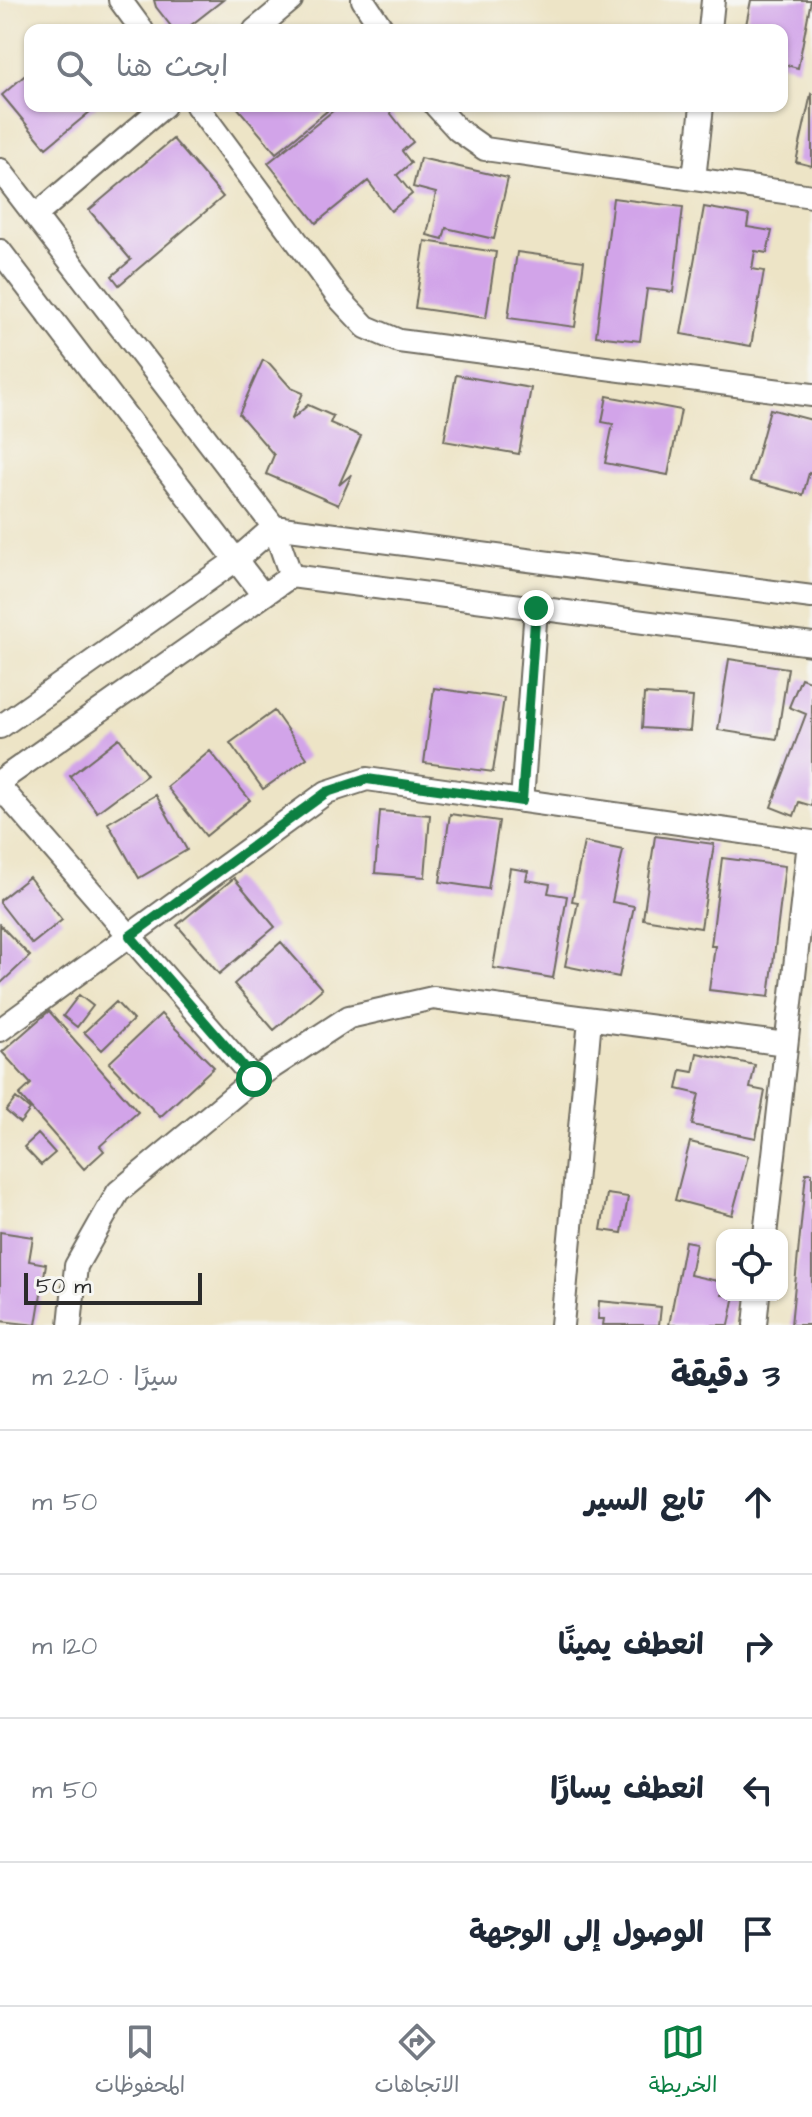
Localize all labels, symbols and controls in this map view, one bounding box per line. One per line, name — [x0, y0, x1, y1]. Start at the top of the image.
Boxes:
search box — [24, 24, 788, 112]
icon: search — [52, 46, 96, 90]
text: ابحث هنا — [116, 46, 228, 88]
route end — [518, 590, 554, 626]
route start — [236, 1061, 272, 1097]
map controls — [716, 1229, 788, 1301]
button: locate — [716, 1229, 788, 1301]
scale bar — [24, 1269, 202, 1305]
text: 50 m — [36, 1271, 91, 1302]
text: 3 دقيقة — [671, 1352, 780, 1400]
text: سيرًا · 220 m — [32, 1359, 179, 1395]
text: تابع السير — [585, 1480, 704, 1522]
icon: ahead — [736, 1480, 780, 1524]
text: 50 m — [32, 1484, 97, 1520]
text: انعطف يمينًا — [558, 1624, 704, 1666]
icon: right — [736, 1624, 780, 1668]
text: 120 m — [32, 1628, 97, 1664]
text: انعطف يسارًا — [550, 1768, 704, 1810]
icon: left — [736, 1768, 780, 1812]
text: 50 m — [32, 1772, 97, 1808]
text: الوصول إلى الوجهة — [469, 1912, 704, 1954]
icon: arrive — [736, 1912, 780, 1956]
tab: المحفوظات — [95, 2020, 185, 2104]
tab: الاتجاهات — [375, 2020, 459, 2104]
tab: الخريطة — [649, 2020, 717, 2104]

